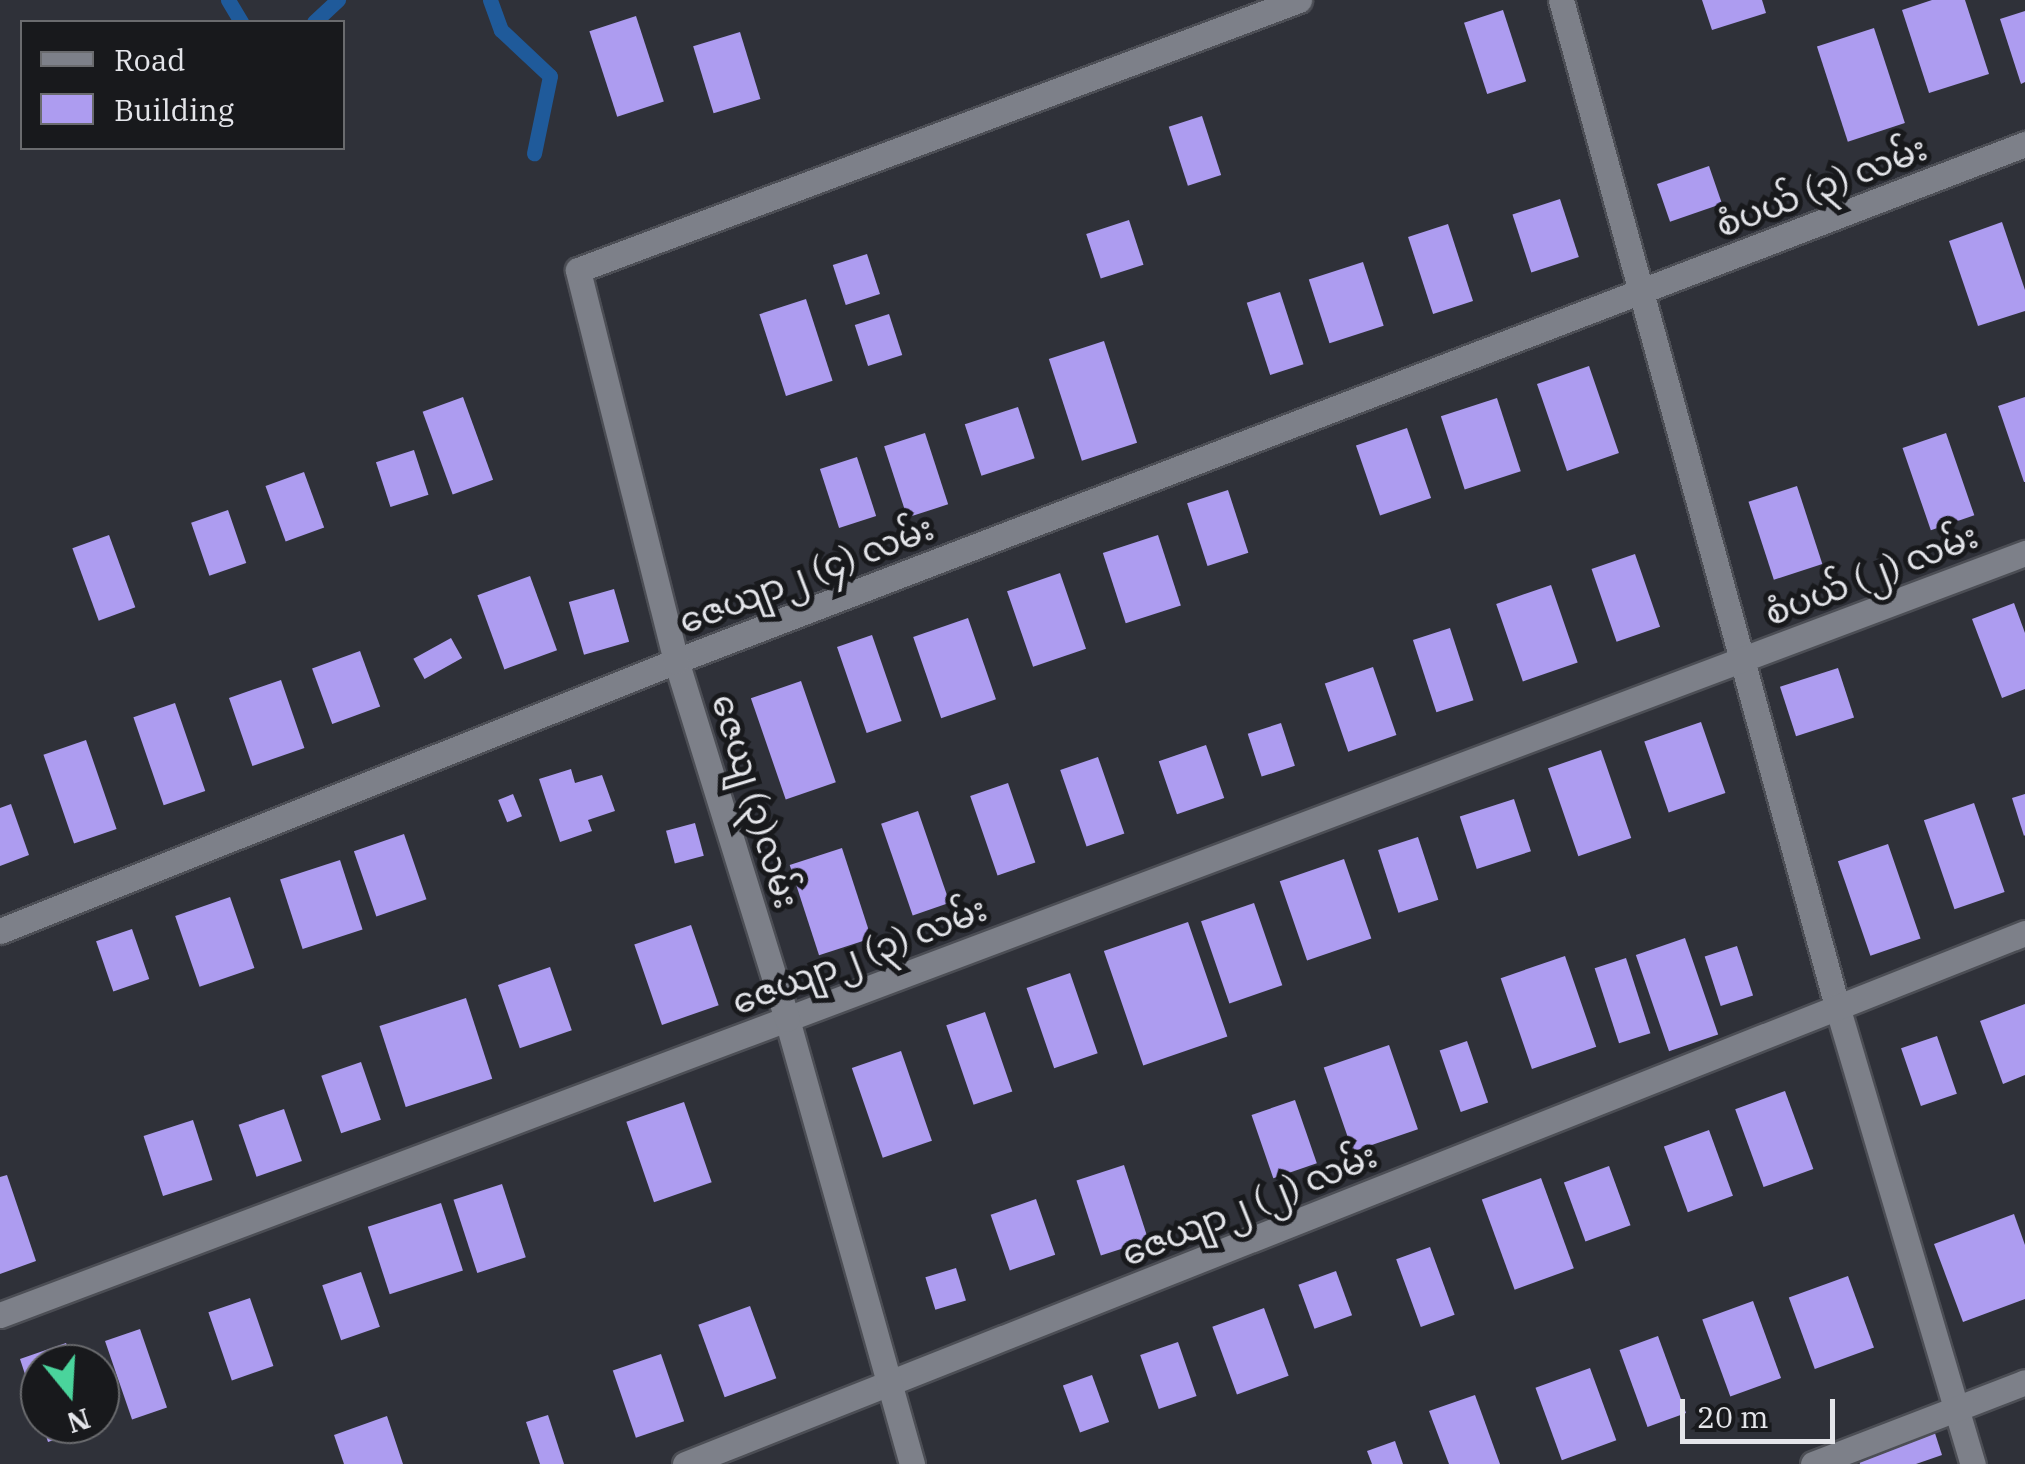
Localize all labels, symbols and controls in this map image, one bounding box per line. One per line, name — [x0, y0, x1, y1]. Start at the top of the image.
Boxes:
legend — [20, 20, 345, 150]
text: Road — [114, 40, 186, 79]
text: Building — [114, 90, 234, 129]
street label: စံပယ် (၃) လမ်း — [1710, 126, 1932, 246]
street label: ဇေယျာ၂ (၄) လမ်း — [673, 506, 939, 642]
street label: စံပယ် (၂) လမ်း — [1759, 514, 1983, 634]
street label: ဇေယျ (၃)လမ်း — [703, 689, 809, 913]
street label: ဇေယျာ၂ (၃) လမ်း — [726, 887, 992, 1023]
street label: ဇေယျာ၂ (၂) လမ်း — [1115, 1134, 1383, 1274]
north arrow — [20, 1344, 120, 1444]
scale bar — [1685, 1379, 1840, 1441]
text: 20 m — [1697, 1397, 1769, 1436]
text: N — [63, 1400, 95, 1442]

